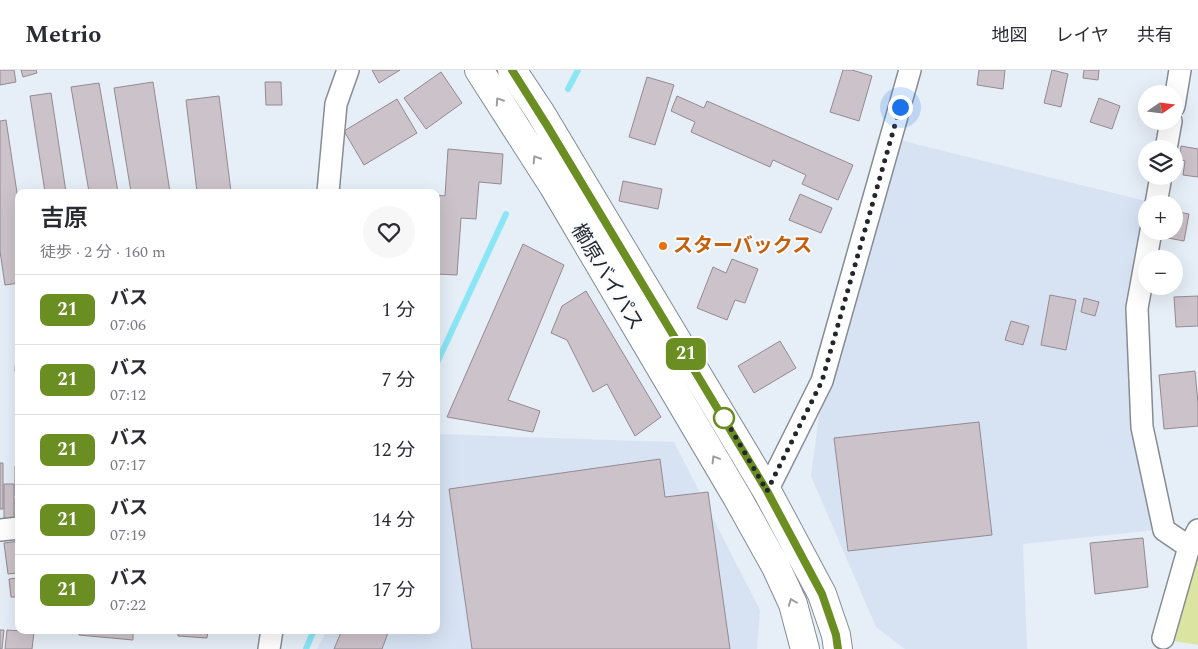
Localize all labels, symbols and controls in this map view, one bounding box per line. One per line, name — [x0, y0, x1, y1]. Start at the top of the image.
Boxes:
text: Metrio — [25, 17, 101, 53]
text: 地図 — [992, 22, 1028, 49]
text: レイヤ — [1056, 22, 1109, 49]
text: 共有 — [1137, 22, 1173, 49]
north arrow — [1138, 85, 1182, 130]
map controls — [1138, 85, 1183, 295]
your location — [888, 95, 913, 120]
one-way arrow — [496, 97, 505, 106]
button: layers — [1138, 140, 1183, 185]
one-way arrow — [533, 156, 543, 165]
button: + — [1138, 195, 1183, 240]
text: 吉原 — [40, 201, 88, 237]
button: heart — [363, 206, 415, 258]
street label: 櫛原バイパス — [563, 218, 651, 336]
place label: スターバックス — [673, 231, 812, 261]
text: 徒歩 · 2 分 · 160 m — [40, 240, 166, 264]
marker: スターバックス — [657, 240, 669, 252]
button: − — [1138, 250, 1183, 295]
text: バス — [110, 284, 148, 313]
text: 21 — [57, 296, 78, 323]
text: 1 分 — [382, 296, 415, 325]
text: 07:06 — [110, 313, 146, 337]
line badge: 21 — [664, 338, 708, 370]
text: 21 — [676, 340, 696, 367]
text: バス — [110, 354, 148, 383]
text: 21 — [57, 366, 78, 393]
text: 7 分 — [382, 366, 415, 395]
text: 07:12 — [110, 383, 146, 407]
unlabelled marker — [713, 407, 735, 429]
text: バス — [110, 424, 148, 453]
text: 21 — [57, 436, 78, 463]
text: 12 分 — [372, 436, 415, 465]
text: 07:17 — [110, 453, 146, 477]
one-way arrow — [711, 456, 721, 465]
text: バス — [110, 494, 148, 523]
text: 21 — [57, 506, 78, 533]
text: 14 分 — [372, 506, 415, 535]
text: 07:19 — [110, 523, 146, 547]
text: バス — [110, 564, 148, 593]
text: 21 — [57, 576, 78, 603]
text: 17 分 — [372, 576, 415, 605]
text: 07:22 — [110, 593, 146, 617]
one-way arrow — [788, 598, 798, 607]

